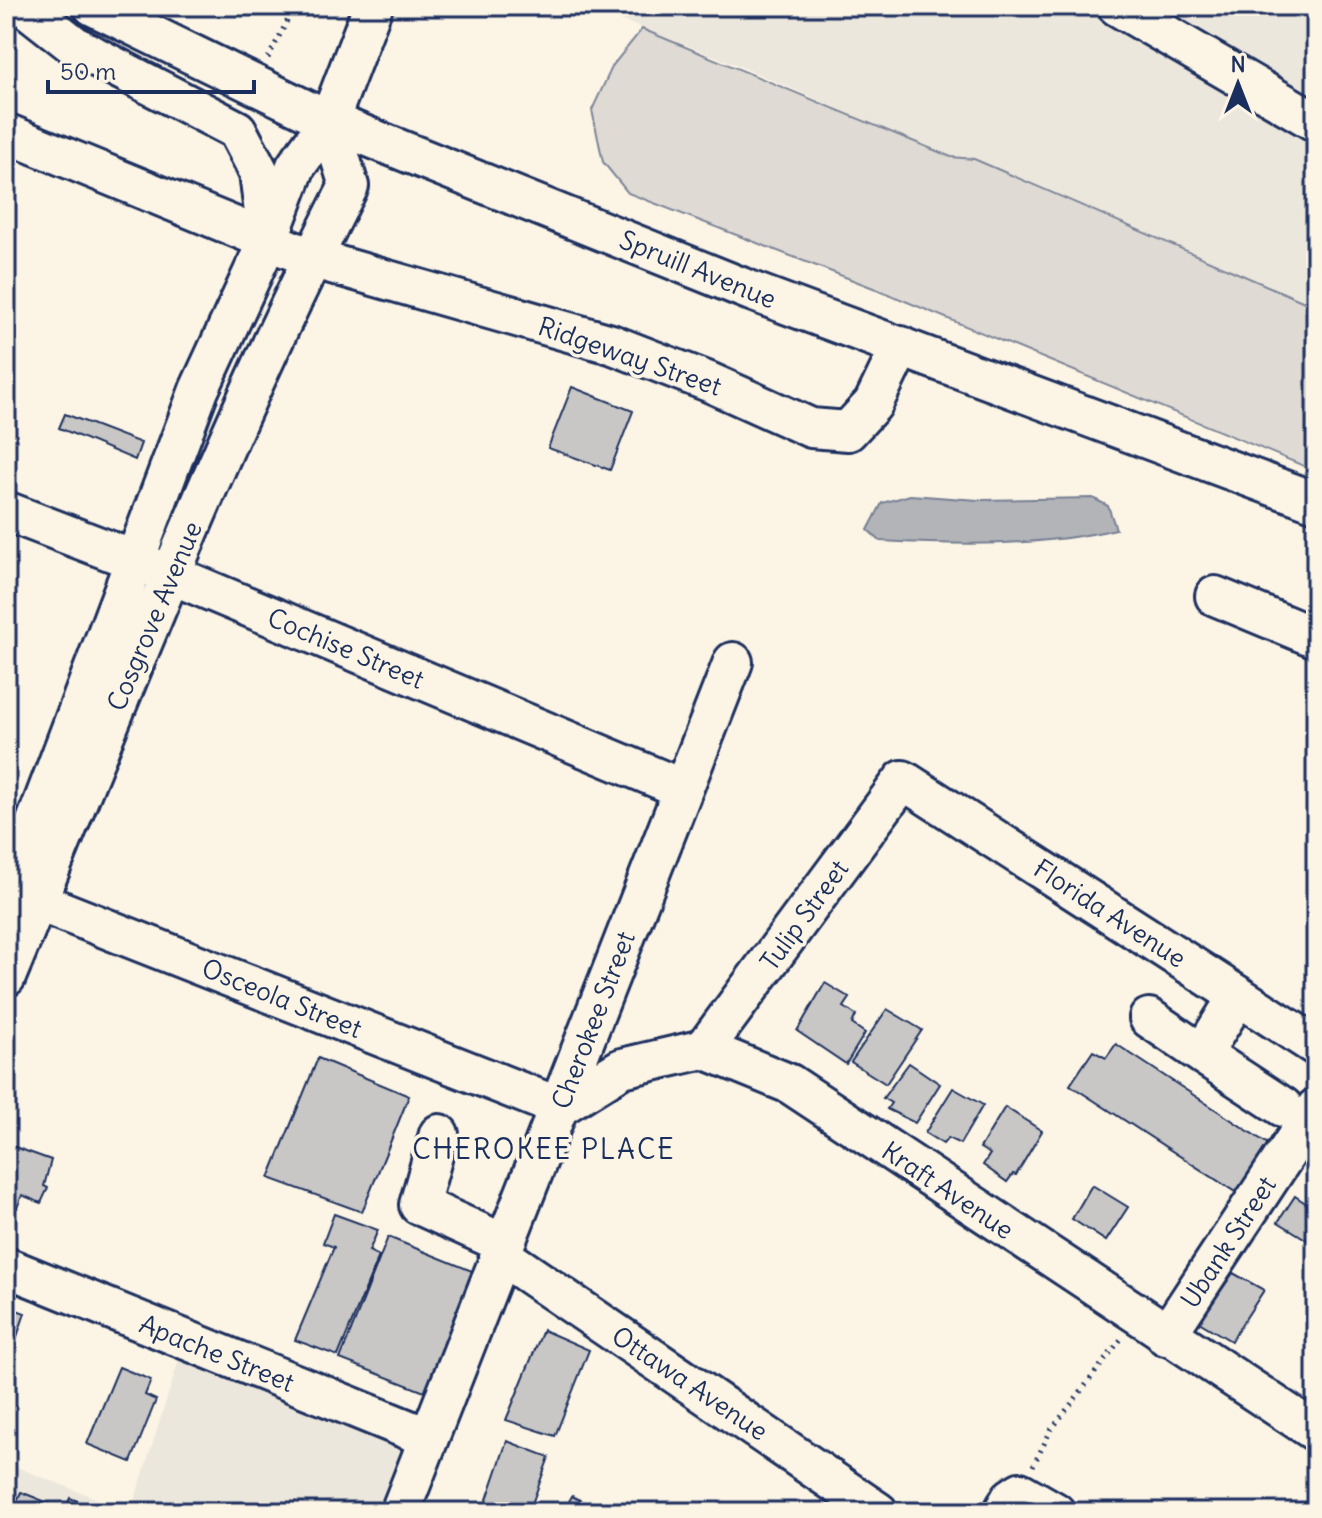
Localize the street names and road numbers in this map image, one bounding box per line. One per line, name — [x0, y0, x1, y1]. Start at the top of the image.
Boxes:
street label: Spruill Avenue — [615, 223, 781, 315]
street label: Ridgeway Street — [534, 309, 726, 403]
street label: Cosgrove Avenue — [99, 516, 209, 716]
street label: Cochise Street — [263, 600, 430, 696]
street label: Florida Avenue — [1028, 851, 1192, 975]
street label: Tulip Street — [753, 853, 855, 977]
street label: Cherokee Street — [544, 926, 642, 1114]
street label: Osceola Street — [197, 951, 367, 1045]
street label: Kraft Avenue — [876, 1134, 1020, 1246]
street label: Ubank Street — [1173, 1170, 1283, 1314]
street label: Apache Street — [135, 1307, 299, 1399]
street label: Ottawa Avenue — [606, 1319, 774, 1447]

